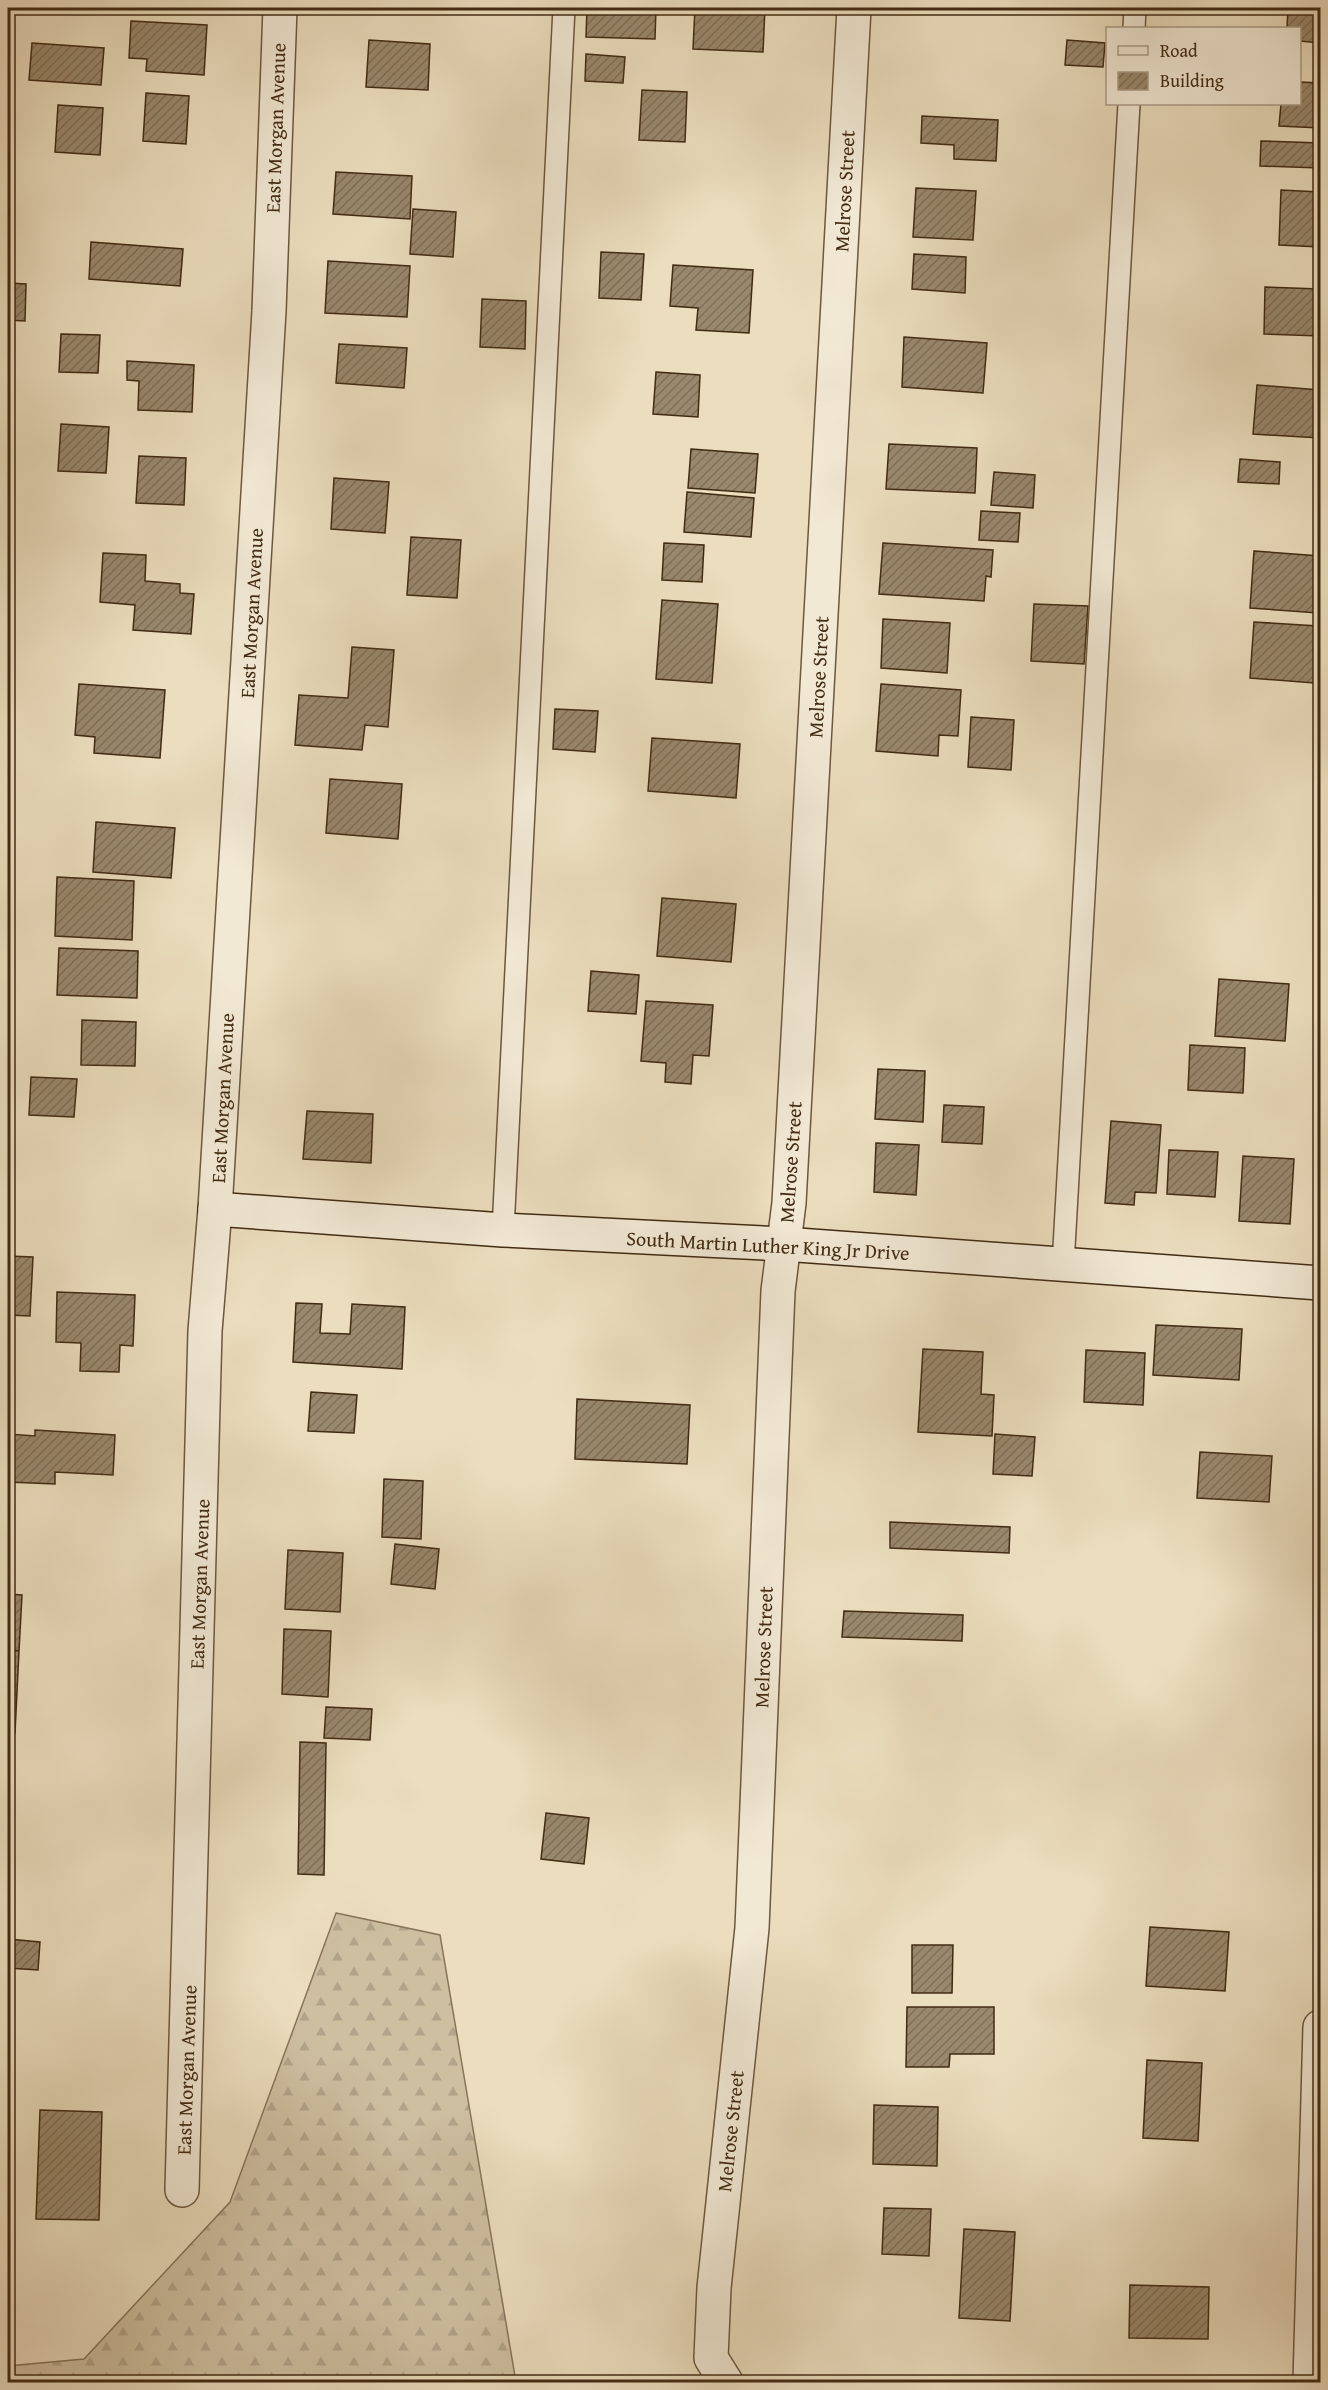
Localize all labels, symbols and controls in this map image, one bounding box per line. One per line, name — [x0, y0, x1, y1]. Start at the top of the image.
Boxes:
legend — [1106, 27, 1301, 105]
text: Road — [1160, 37, 1198, 64]
street label: East Morgan Avenue — [258, 42, 292, 214]
text: Building — [1160, 67, 1224, 94]
street label: Melrose Street — [826, 129, 862, 253]
street label: East Morgan Avenue — [232, 527, 270, 699]
street label: Melrose Street — [800, 615, 836, 739]
street label: East Morgan Avenue — [203, 1012, 241, 1184]
street label: Melrose Street — [771, 1100, 809, 1224]
street label: South Martin Luther King Jr Drive — [626, 1223, 910, 1267]
street label: East Morgan Avenue — [182, 1498, 216, 1670]
street label: Melrose Street — [746, 1586, 780, 1708]
street label: East Morgan Avenue — [169, 1984, 203, 2156]
street label: Melrose Street — [709, 2069, 751, 2193]

